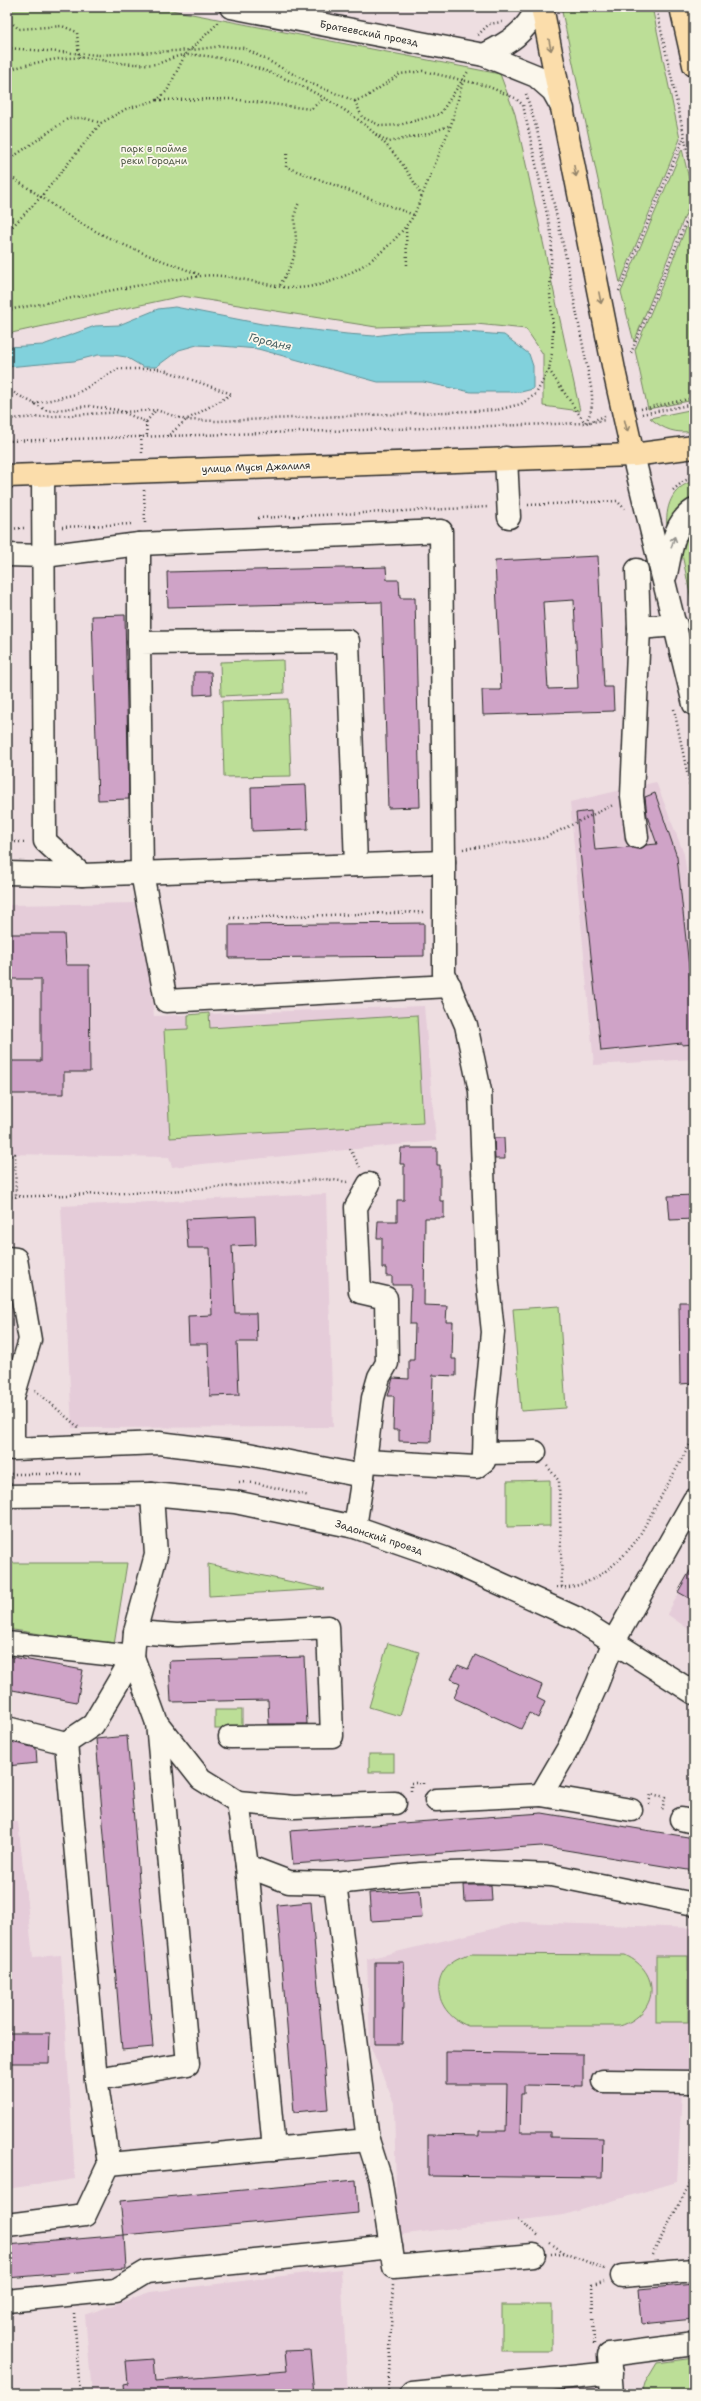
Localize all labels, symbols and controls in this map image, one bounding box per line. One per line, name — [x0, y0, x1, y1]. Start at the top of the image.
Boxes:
street label: Братеевский проезд — [319, 17, 420, 49]
one-way arrow — [546, 38, 554, 51]
park label: парк в пойме реки Городни — [121, 142, 188, 167]
one-way arrow — [571, 164, 579, 177]
one-way arrow — [596, 292, 604, 305]
water label: Городня — [247, 330, 293, 354]
one-way arrow — [622, 419, 630, 432]
street label: улица Мусы Джалиля — [201, 459, 311, 475]
one-way arrow — [670, 535, 677, 548]
street label: Задонский проезд — [334, 1517, 425, 1557]

